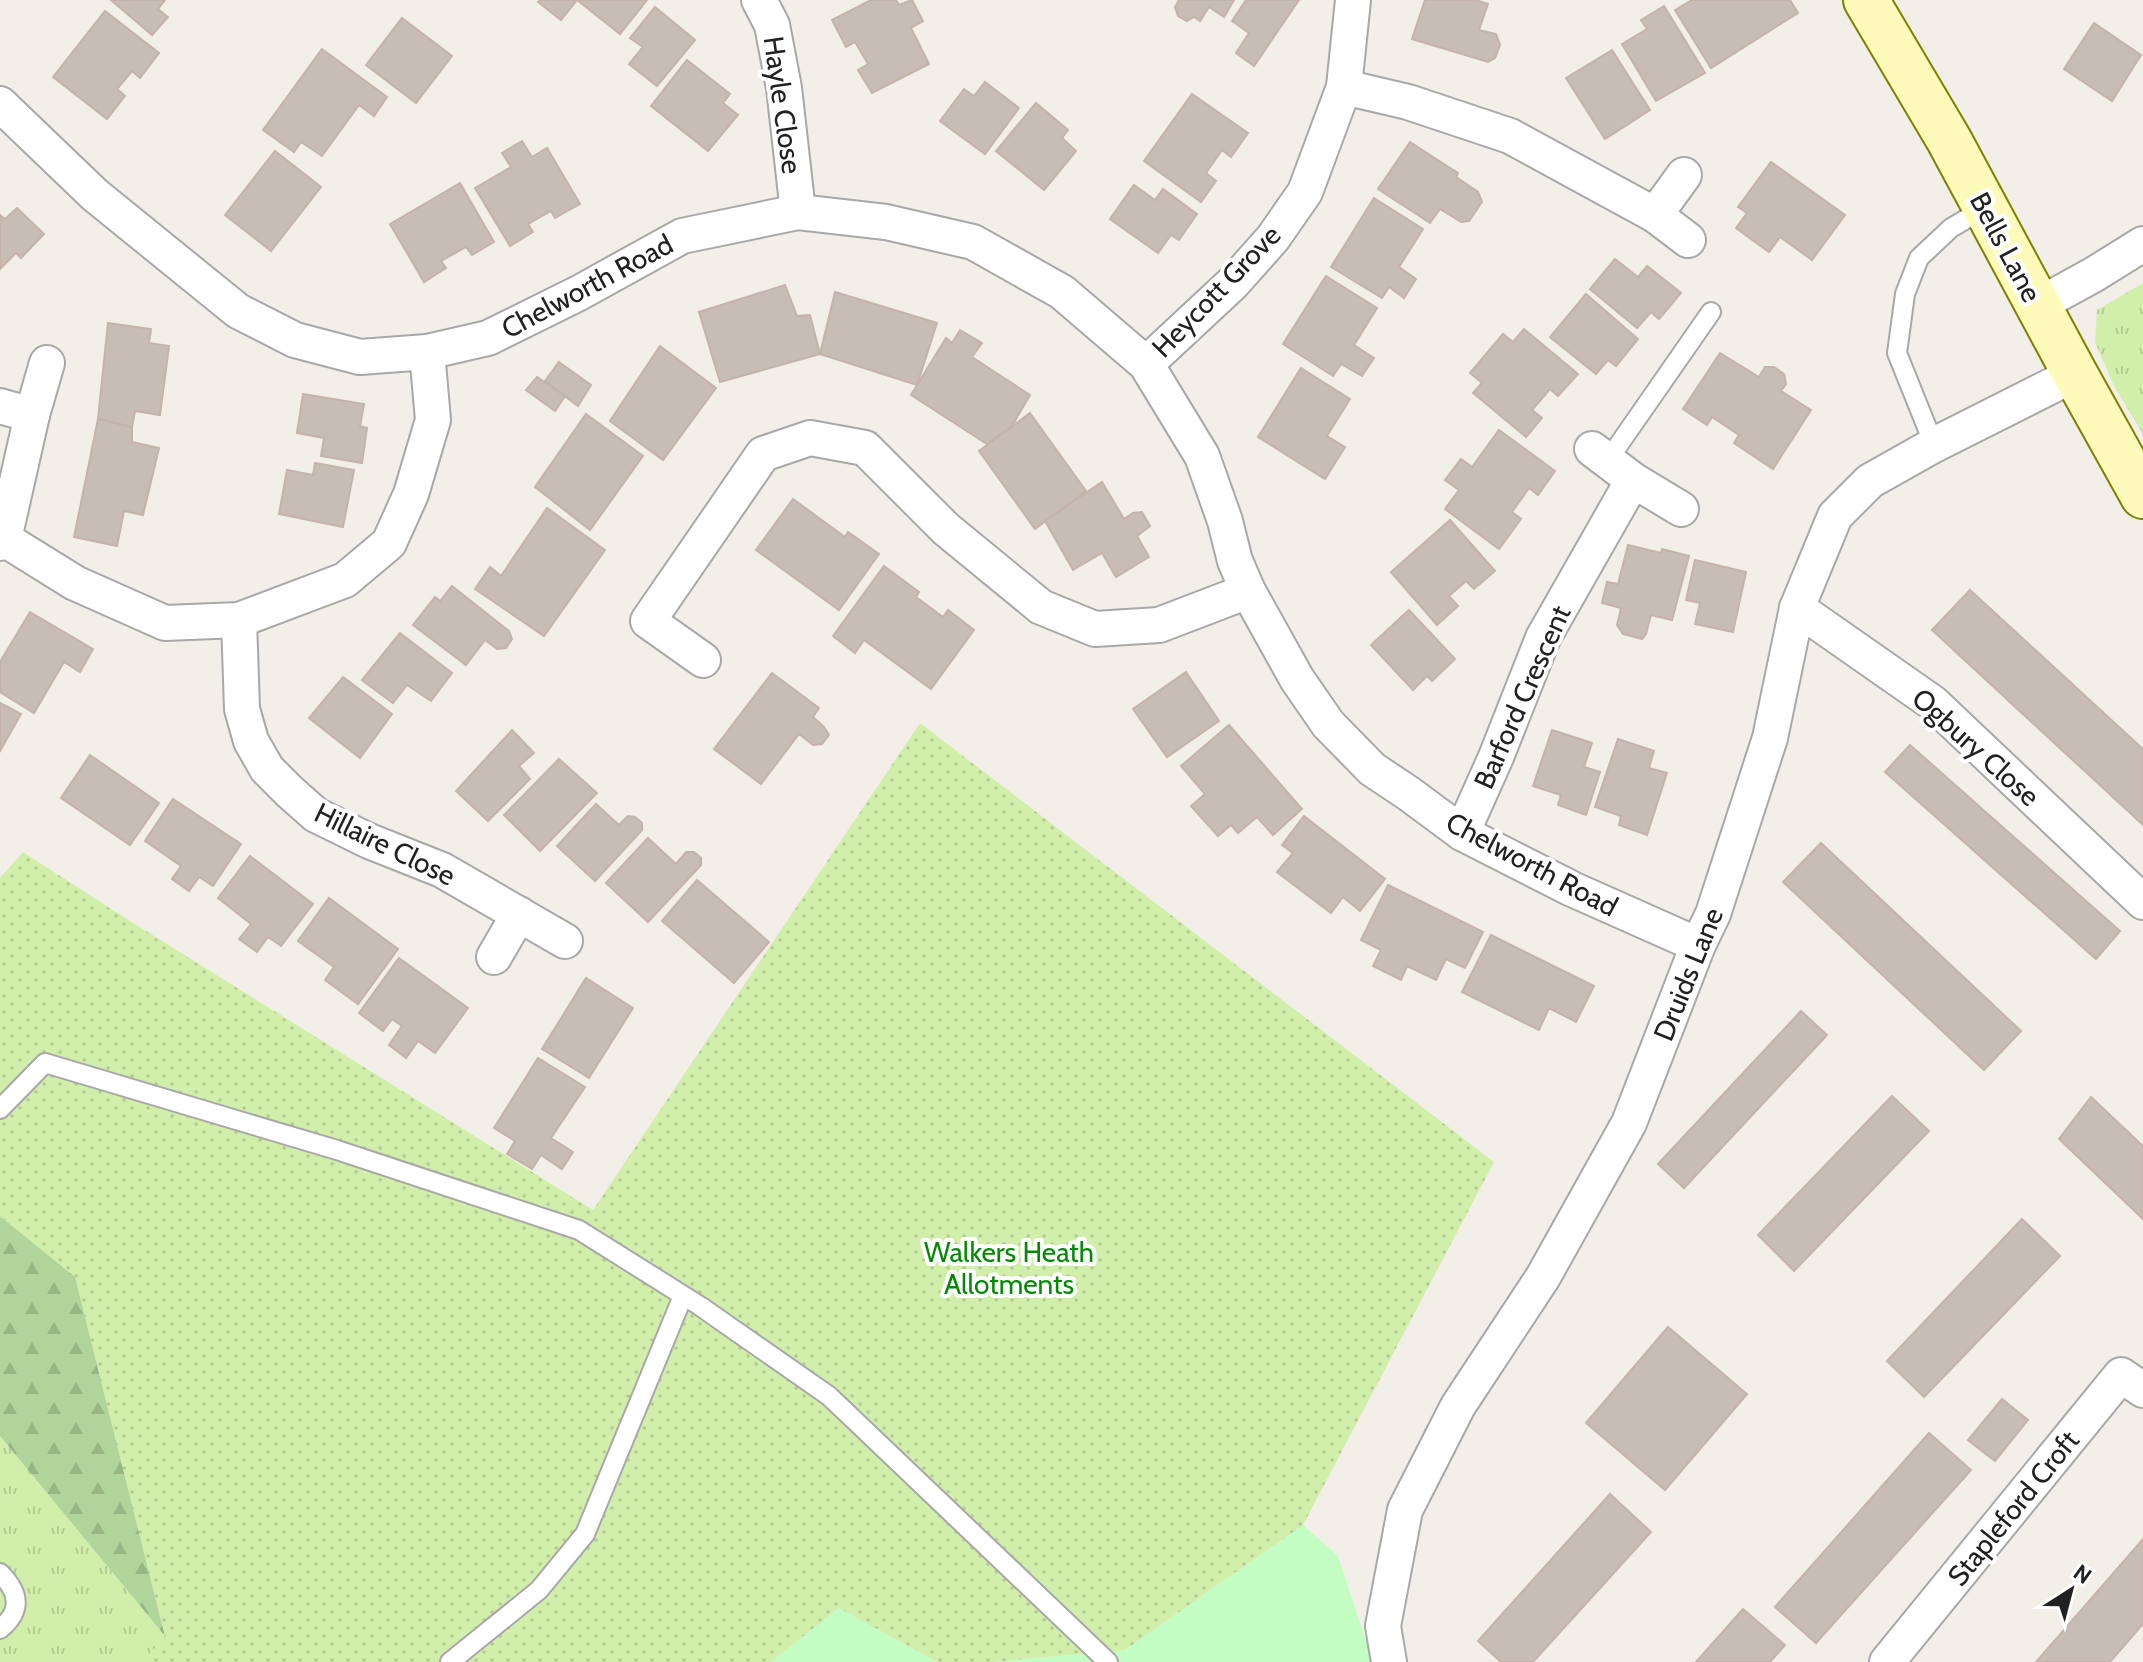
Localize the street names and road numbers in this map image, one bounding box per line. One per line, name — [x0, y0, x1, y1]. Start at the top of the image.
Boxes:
street label: Hayle Close — [757, 34, 809, 176]
street label: Bells Lane — [1963, 186, 2049, 308]
street label: Heycott Grove — [1145, 218, 1287, 364]
street label: Chelworth Road — [495, 227, 679, 345]
street label: Barford Crescent — [1466, 600, 1578, 794]
street label: Ogbury Close — [1905, 681, 2047, 813]
street label: Hillaire Close — [309, 795, 461, 893]
street label: Chelworth Road — [1440, 805, 1624, 923]
street label: Druids Lane — [1646, 902, 1730, 1046]
street label: Stapleford Croft — [1940, 1424, 2086, 1592]

